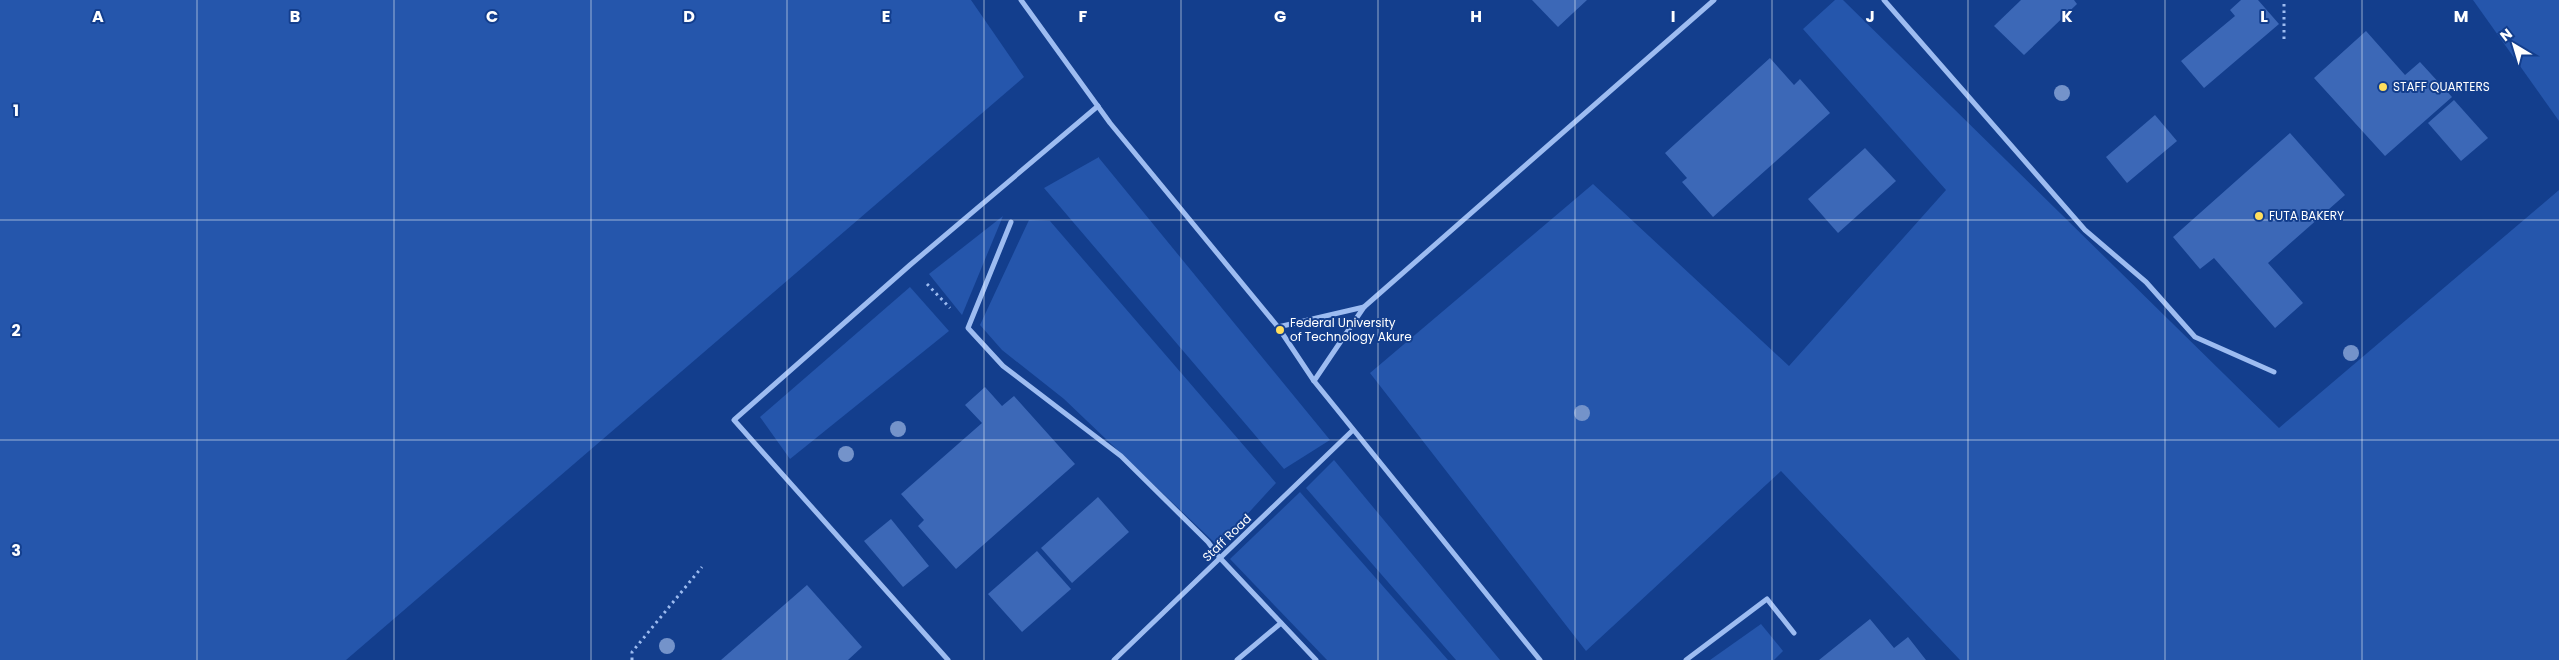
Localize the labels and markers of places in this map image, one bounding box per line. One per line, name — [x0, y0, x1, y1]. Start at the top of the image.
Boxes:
place label: STAFF QUARTERS — [2393, 78, 2490, 95]
marker: STAFF QUARTERS — [2377, 81, 2389, 93]
place label: FUTA BAKERY — [2269, 207, 2344, 224]
marker: FUTA BAKERY — [2253, 210, 2265, 222]
place label: Federal University of Technology Akure — [1290, 314, 1412, 345]
marker: Federal University of Technology Akure — [1274, 324, 1286, 336]

